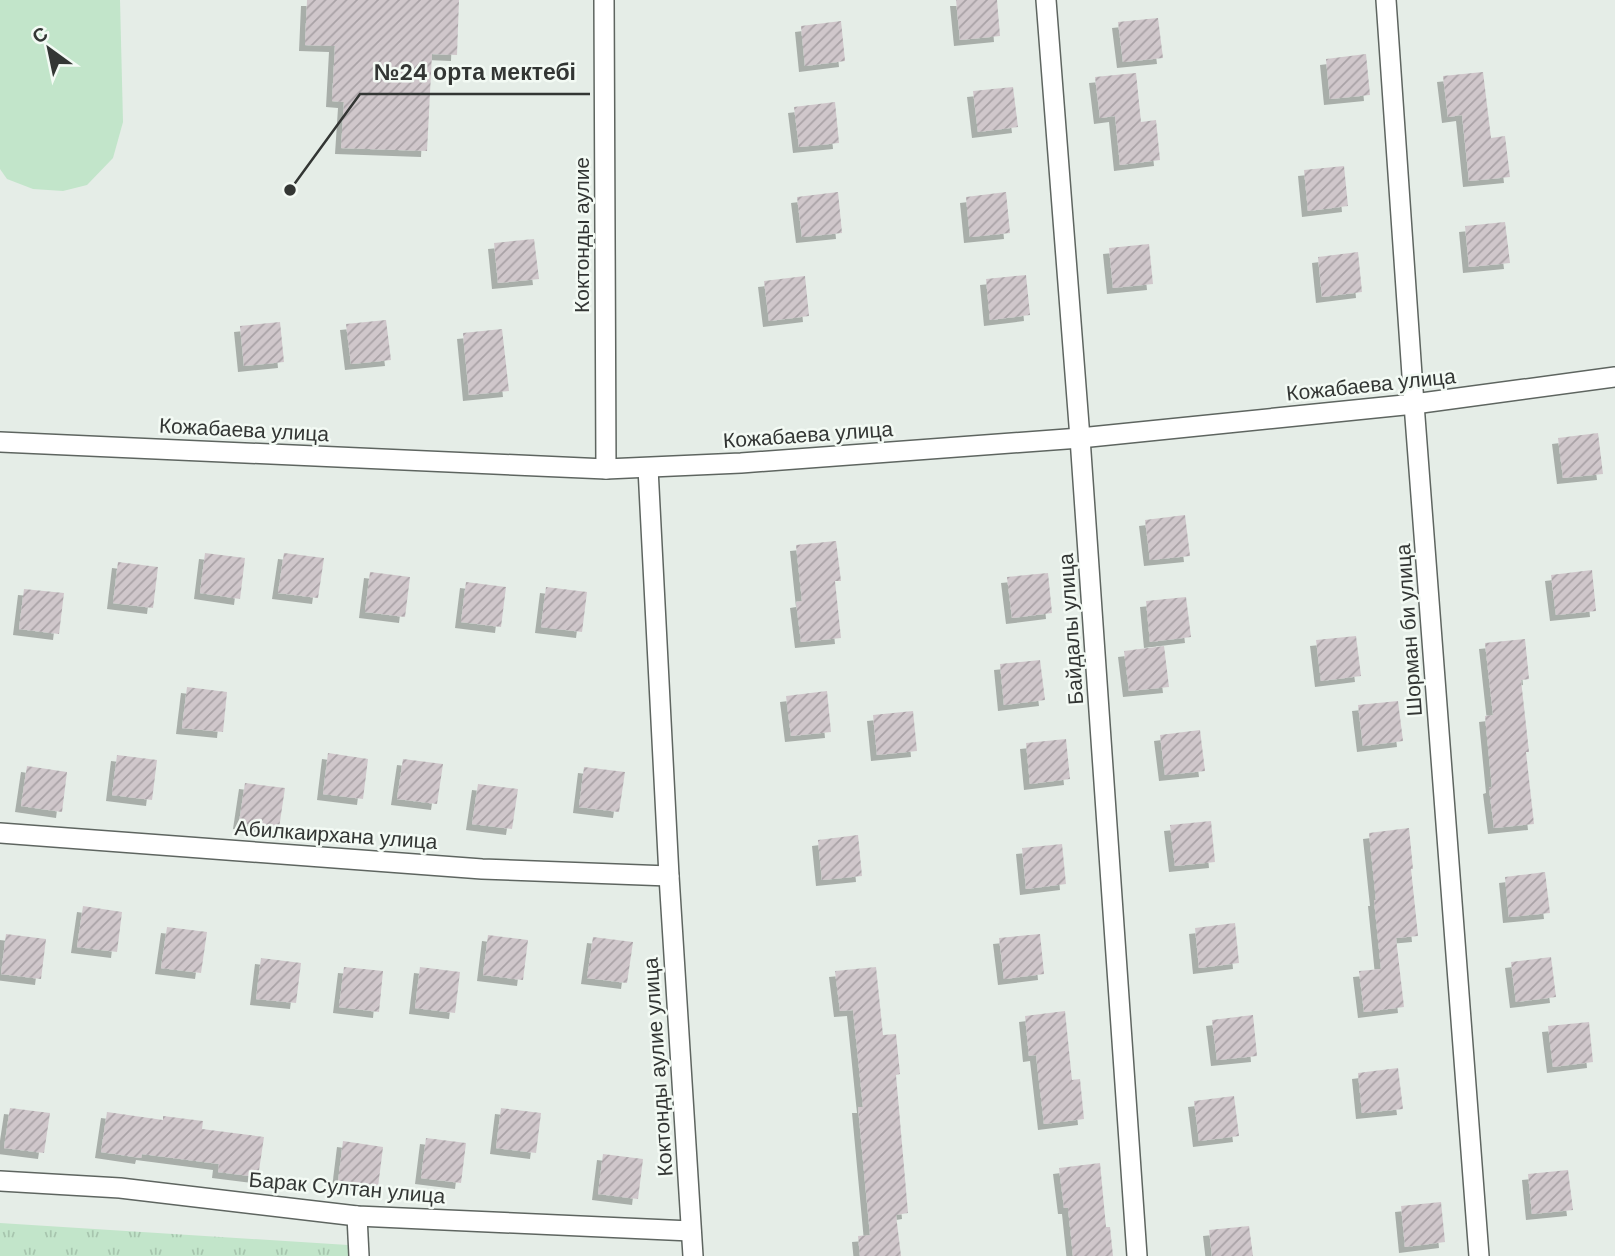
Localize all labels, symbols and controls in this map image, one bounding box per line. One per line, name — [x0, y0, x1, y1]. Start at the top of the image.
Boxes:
north arrow — [14, 14, 84, 84]
text: С — [27, 21, 53, 49]
callout: №24 орта мектебі — [360, 50, 590, 94]
text: №24 орта мектебі — [374, 57, 576, 87]
street label: Коктонды аулие — [568, 157, 596, 313]
street label: Кожабаева улица — [1285, 362, 1457, 408]
street label: Кожабаева улица — [158, 412, 330, 448]
street label: Кожабаева улица — [722, 415, 894, 455]
street label: Шорман би улица — [1389, 542, 1429, 717]
street label: Байдалы улица — [1052, 552, 1090, 706]
street label: Абилкаирхана улица — [234, 814, 439, 856]
street label: Коктонды аулие улица — [636, 956, 680, 1177]
street label: Барак Султан улица — [248, 1165, 447, 1211]

